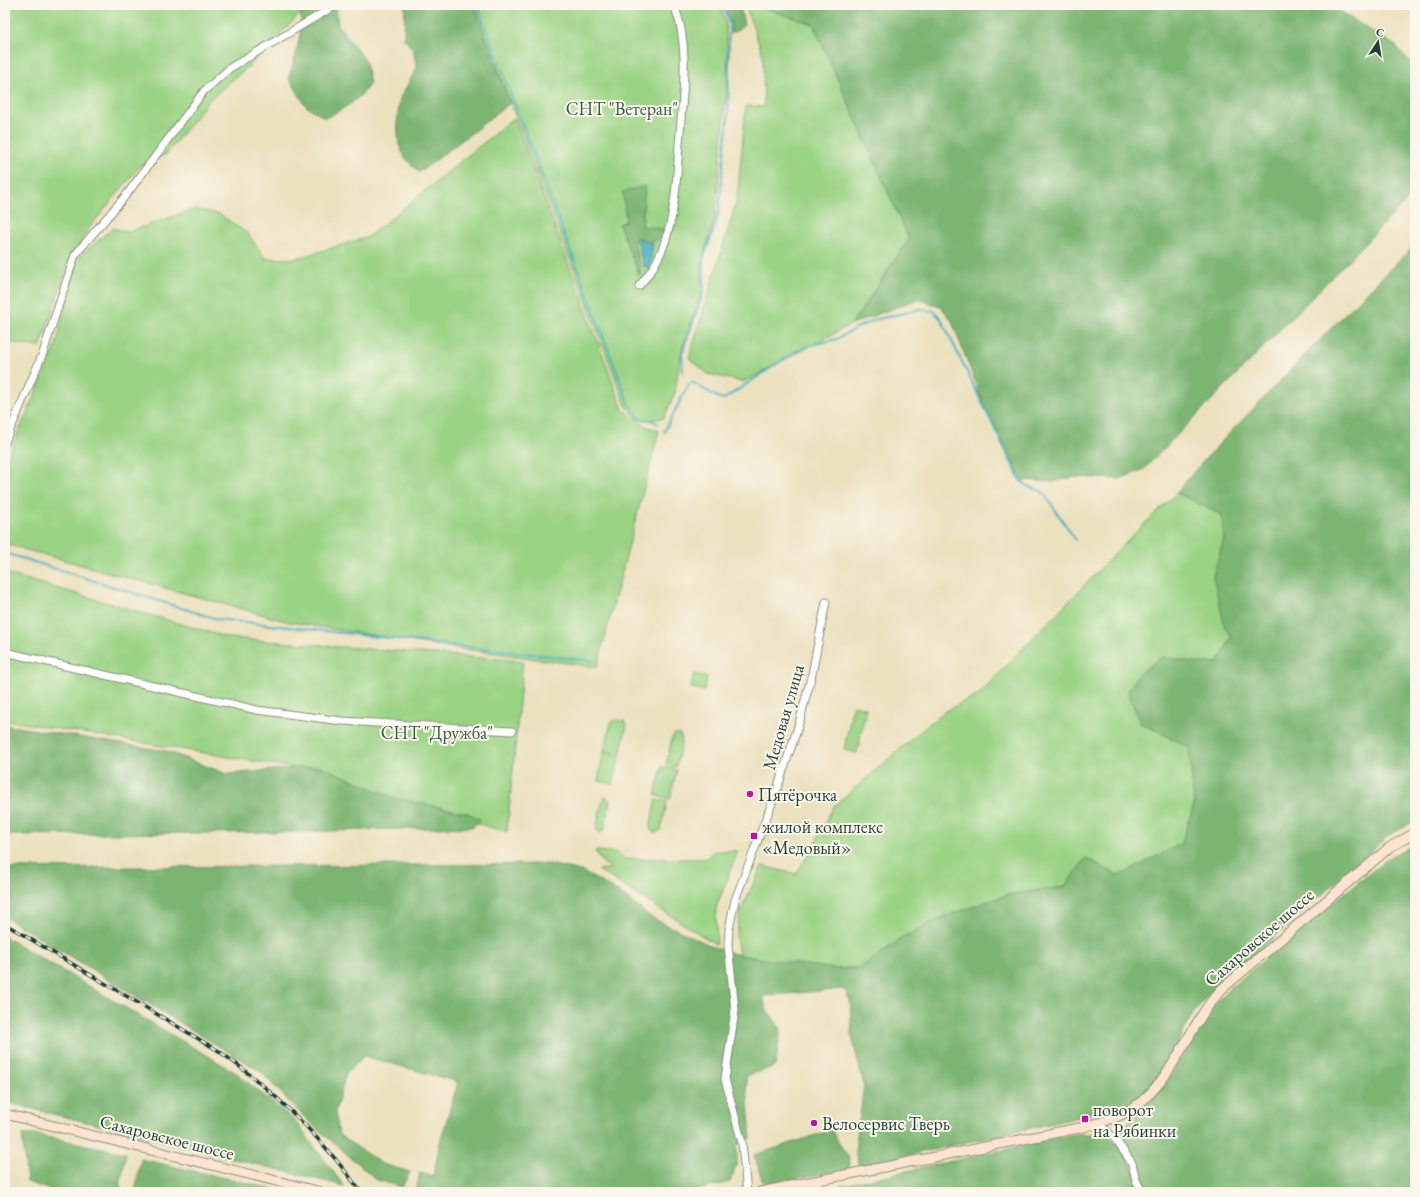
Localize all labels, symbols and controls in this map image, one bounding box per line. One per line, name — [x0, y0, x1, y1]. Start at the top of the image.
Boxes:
north arrow — [1358, 22, 1398, 62]
text: С — [1375, 25, 1386, 40]
park label: СНТ "Ветеран" — [566, 97, 678, 120]
street label: Медовая улица — [757, 661, 809, 772]
park label: СНТ "Дружба" — [381, 721, 493, 744]
place label: Пятёрочка — [758, 783, 838, 806]
marker: Пятёрочка — [745, 789, 755, 799]
place label: жилой комплекс «Медовый» — [762, 815, 883, 859]
marker: жилой комплекс «Медовый» — [749, 831, 759, 841]
street label: Сахаровское шоссе — [1200, 883, 1318, 991]
place label: поворот на Рябинки — [1093, 1098, 1177, 1142]
street label: Сахаровское шоссе — [97, 1109, 237, 1165]
place label: Велосервис Тверь — [822, 1112, 950, 1135]
marker: поворот на Рябинки — [1080, 1114, 1090, 1124]
marker: Велосервис Тверь — [809, 1118, 819, 1128]

